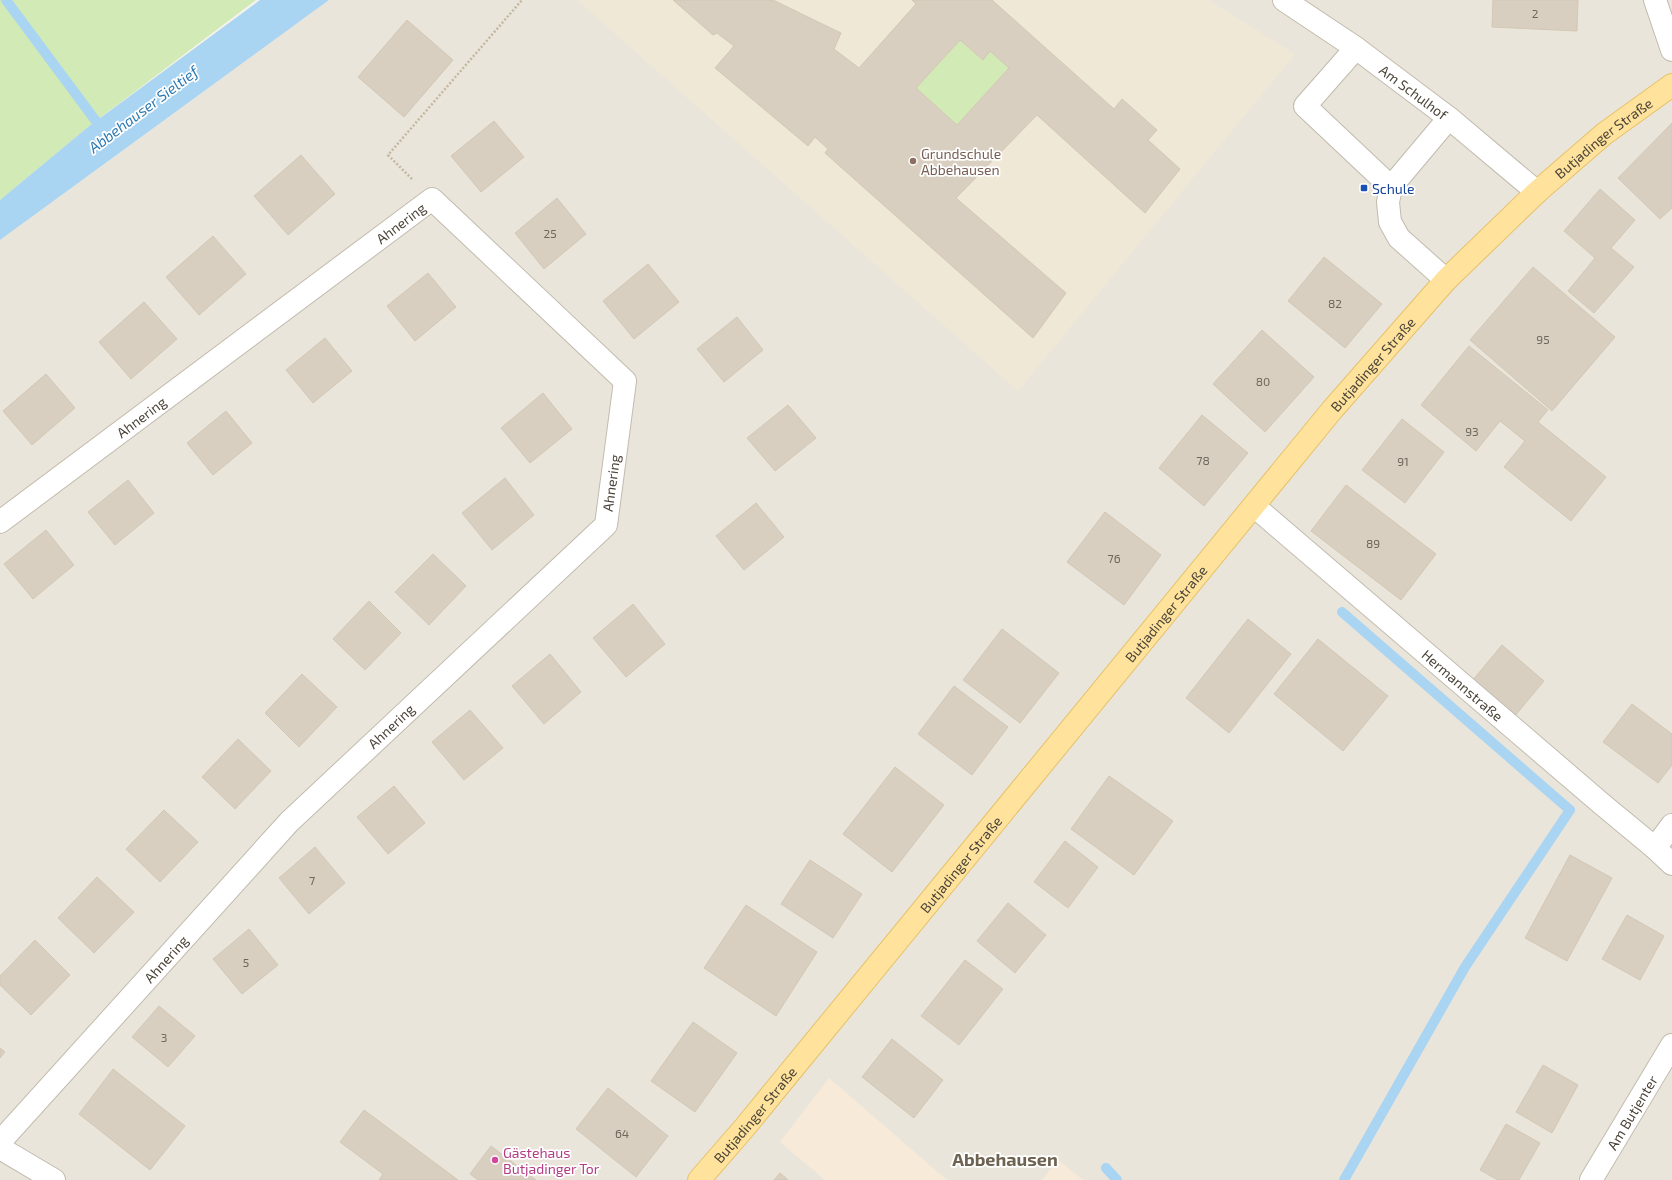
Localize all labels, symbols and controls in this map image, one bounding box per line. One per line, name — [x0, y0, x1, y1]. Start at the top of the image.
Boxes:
house number: 2 — [1532, 6, 1539, 20]
water label: Abbehauser Sieltief — [84, 61, 202, 157]
street label: Am Schulhof — [1377, 61, 1452, 123]
street label: Butjadinger Straße — [1551, 94, 1655, 182]
place label: Grundschule Abbehausen — [921, 145, 1001, 178]
marker: Grundschule Abbehausen — [908, 156, 918, 166]
place label: Schule — [1372, 180, 1415, 197]
marker: Schule — [1359, 183, 1369, 193]
street label: Ahnering — [372, 198, 429, 247]
house number: 25 — [543, 226, 557, 240]
house number: 82 — [1328, 296, 1342, 310]
street label: Butjadinger Straße — [1326, 313, 1418, 415]
house number: 95 — [1536, 332, 1550, 346]
house number: 80 — [1256, 374, 1270, 388]
street label: Ahnering — [113, 392, 169, 441]
house number: 93 — [1465, 424, 1479, 438]
street label: Ahnering — [599, 453, 623, 513]
house number: 78 — [1196, 453, 1210, 467]
house number: 91 — [1397, 454, 1409, 468]
house number: 89 — [1366, 536, 1380, 550]
house number: 76 — [1107, 551, 1121, 565]
street label: Butjadinger Straße — [1121, 562, 1210, 665]
street label: Hermannstraße — [1419, 645, 1507, 724]
street label: Ahnering — [364, 700, 418, 752]
street label: Butjadinger Straße — [916, 812, 1005, 916]
house number: 7 — [309, 873, 315, 887]
street label: Ahnering — [140, 932, 192, 986]
house number: 5 — [243, 955, 249, 969]
house number: 3 — [161, 1030, 167, 1044]
street label: Butjadinger Straße — [710, 1063, 800, 1166]
street label: Am Butjenter — [1603, 1072, 1661, 1153]
house number: 64 — [615, 1126, 629, 1140]
place label: Gästehaus Butjadinger Tor — [503, 1144, 600, 1177]
district label: Abbehausen — [952, 1148, 1058, 1170]
marker: Gästehaus Butjadinger Tor — [490, 1155, 500, 1165]

